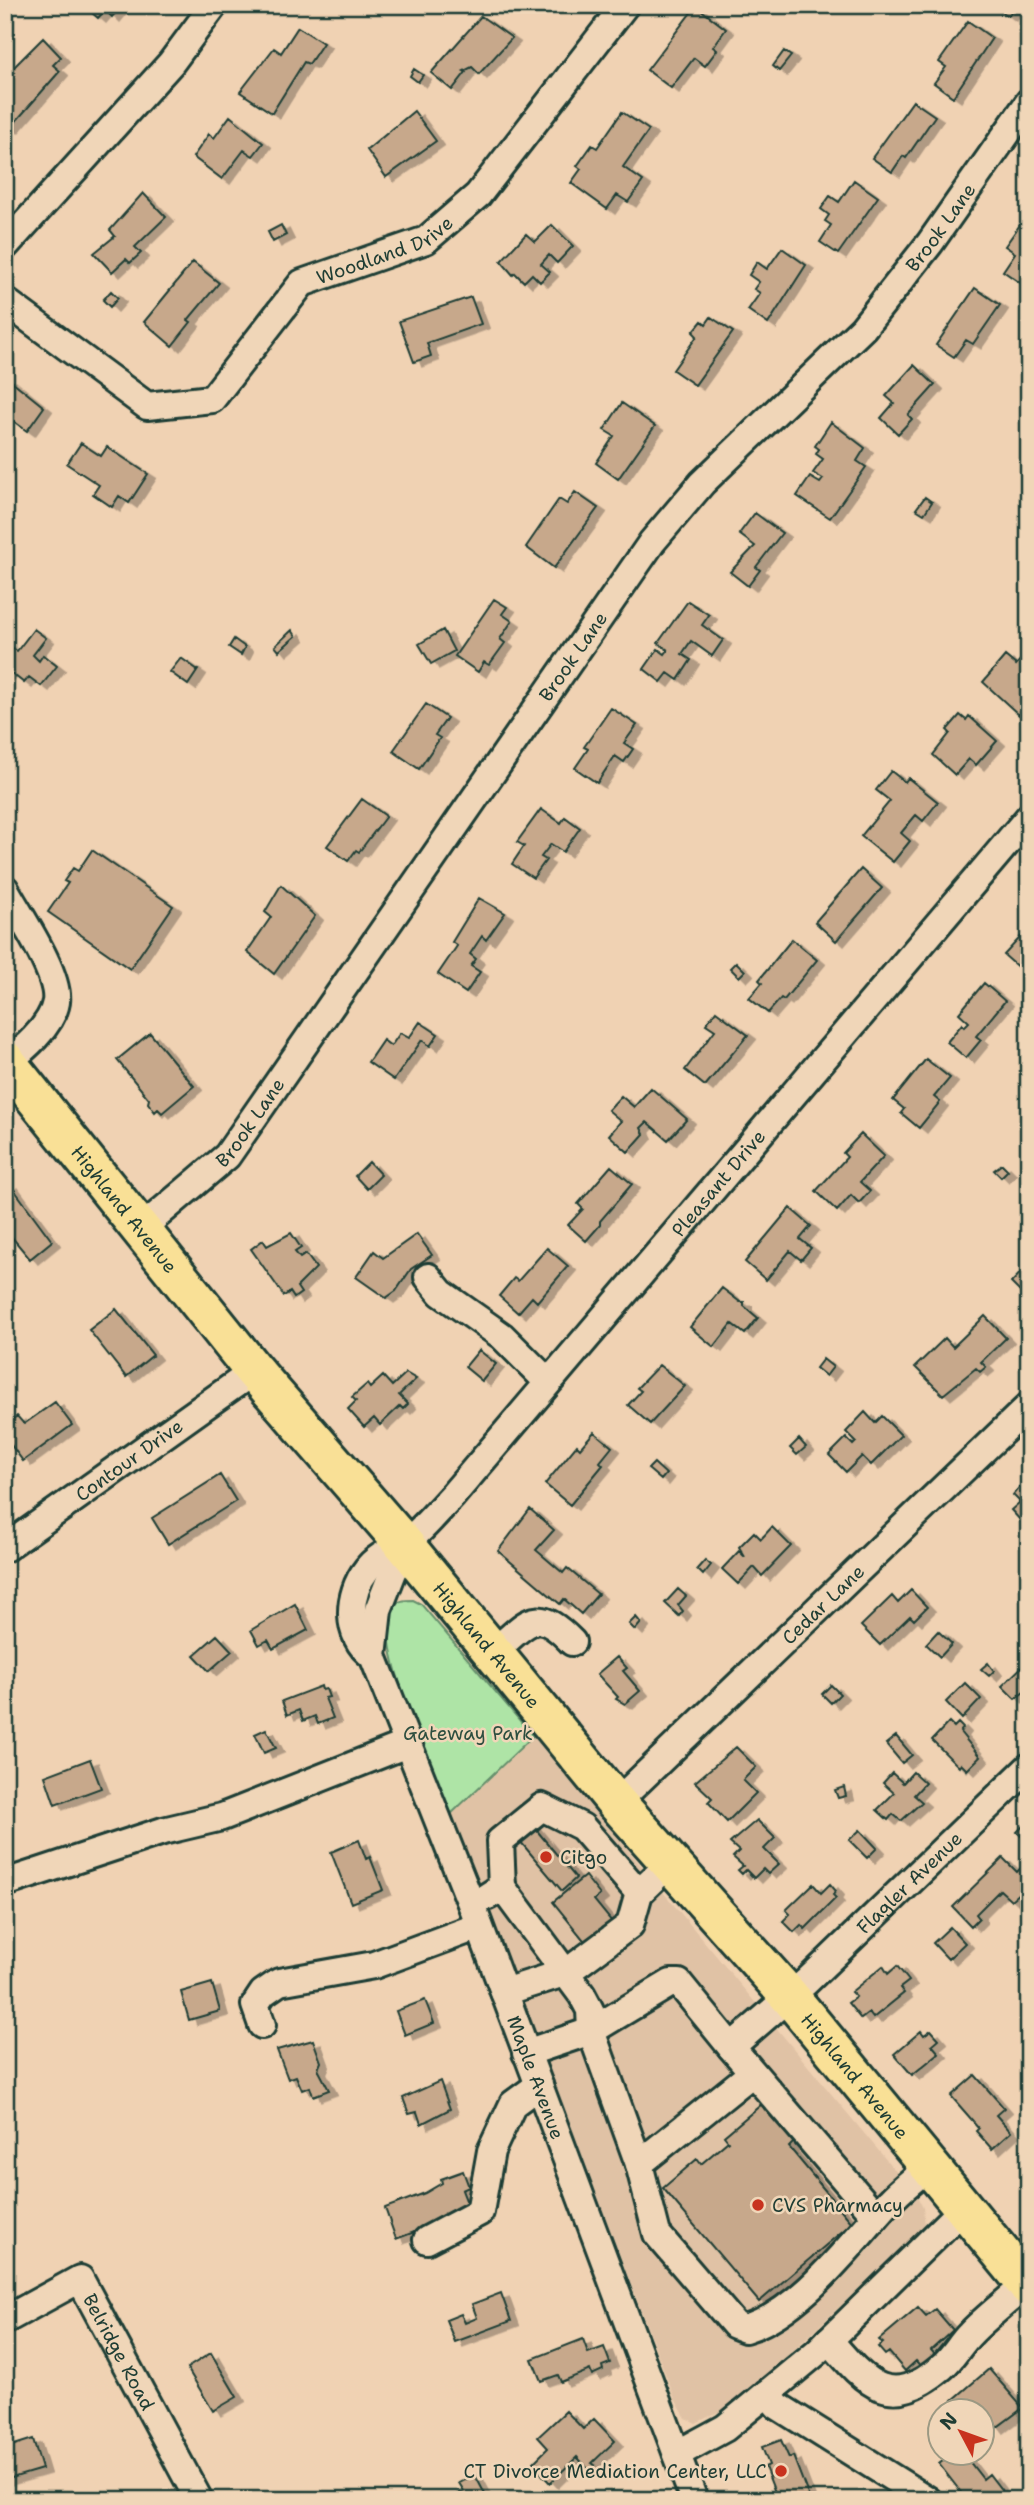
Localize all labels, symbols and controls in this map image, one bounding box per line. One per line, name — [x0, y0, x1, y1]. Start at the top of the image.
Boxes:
street label: Brook Lane — [900, 178, 981, 277]
street label: Woodland Drive — [313, 210, 458, 290]
street label: Brook Lane — [533, 607, 613, 706]
street label: Brook Lane — [210, 1073, 290, 1173]
street label: Pleasant Drive — [666, 1124, 771, 1242]
street label: Highland Avenue — [66, 1140, 183, 1278]
street label: Contour Drive — [70, 1413, 188, 1507]
street label: Cedar Lane — [776, 1559, 870, 1650]
street label: Highland Avenue — [427, 1576, 546, 1714]
park label: Gateway Park — [403, 1721, 533, 1746]
street label: Flagler Avenue — [851, 1826, 967, 1939]
place label: Citgo — [560, 1845, 607, 1870]
marker: Citgo — [538, 1849, 554, 1865]
street label: Highland Avenue — [796, 2008, 915, 2144]
street label: Maple Avenue — [501, 2012, 571, 2143]
place label: CVS Pharmacy — [772, 2193, 903, 2218]
marker: CVS Pharmacy — [750, 2197, 766, 2213]
street label: Belridge Road — [78, 2289, 161, 2414]
north arrow — [926, 2396, 996, 2466]
text: N — [934, 2407, 963, 2435]
place label: CT Divorce Mediation Center, LLC — [464, 2459, 767, 2484]
marker: CT Divorce Mediation Center, LLC — [773, 2463, 789, 2479]

